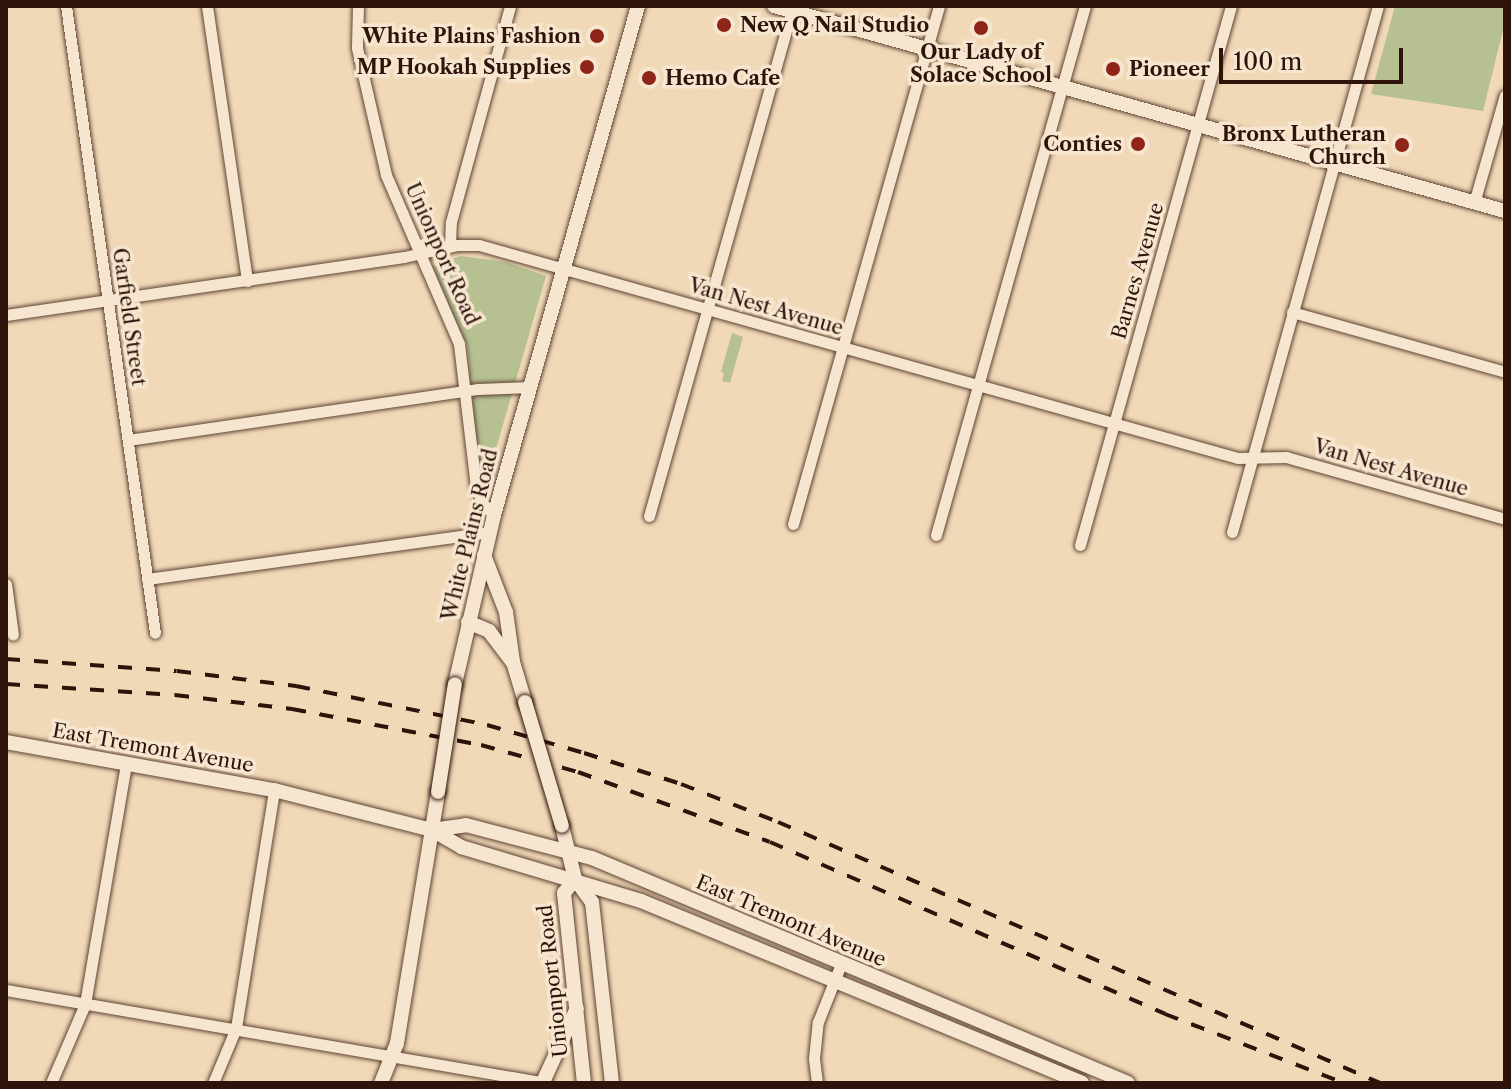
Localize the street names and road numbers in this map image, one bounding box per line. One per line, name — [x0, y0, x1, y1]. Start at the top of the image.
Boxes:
street label: Unionport Road — [400, 179, 484, 329]
street label: Barnes Avenue — [1107, 200, 1169, 342]
street label: Garfield Street — [107, 246, 151, 388]
street label: Van Nest Avenue — [686, 273, 846, 341]
street label: Van Nest Avenue — [1311, 434, 1471, 502]
street label: White Plains Road — [437, 447, 503, 623]
street label: East Tremont Avenue — [50, 718, 256, 778]
street label: East Tremont Avenue — [692, 870, 890, 972]
street label: Unionport Road — [533, 904, 573, 1058]

